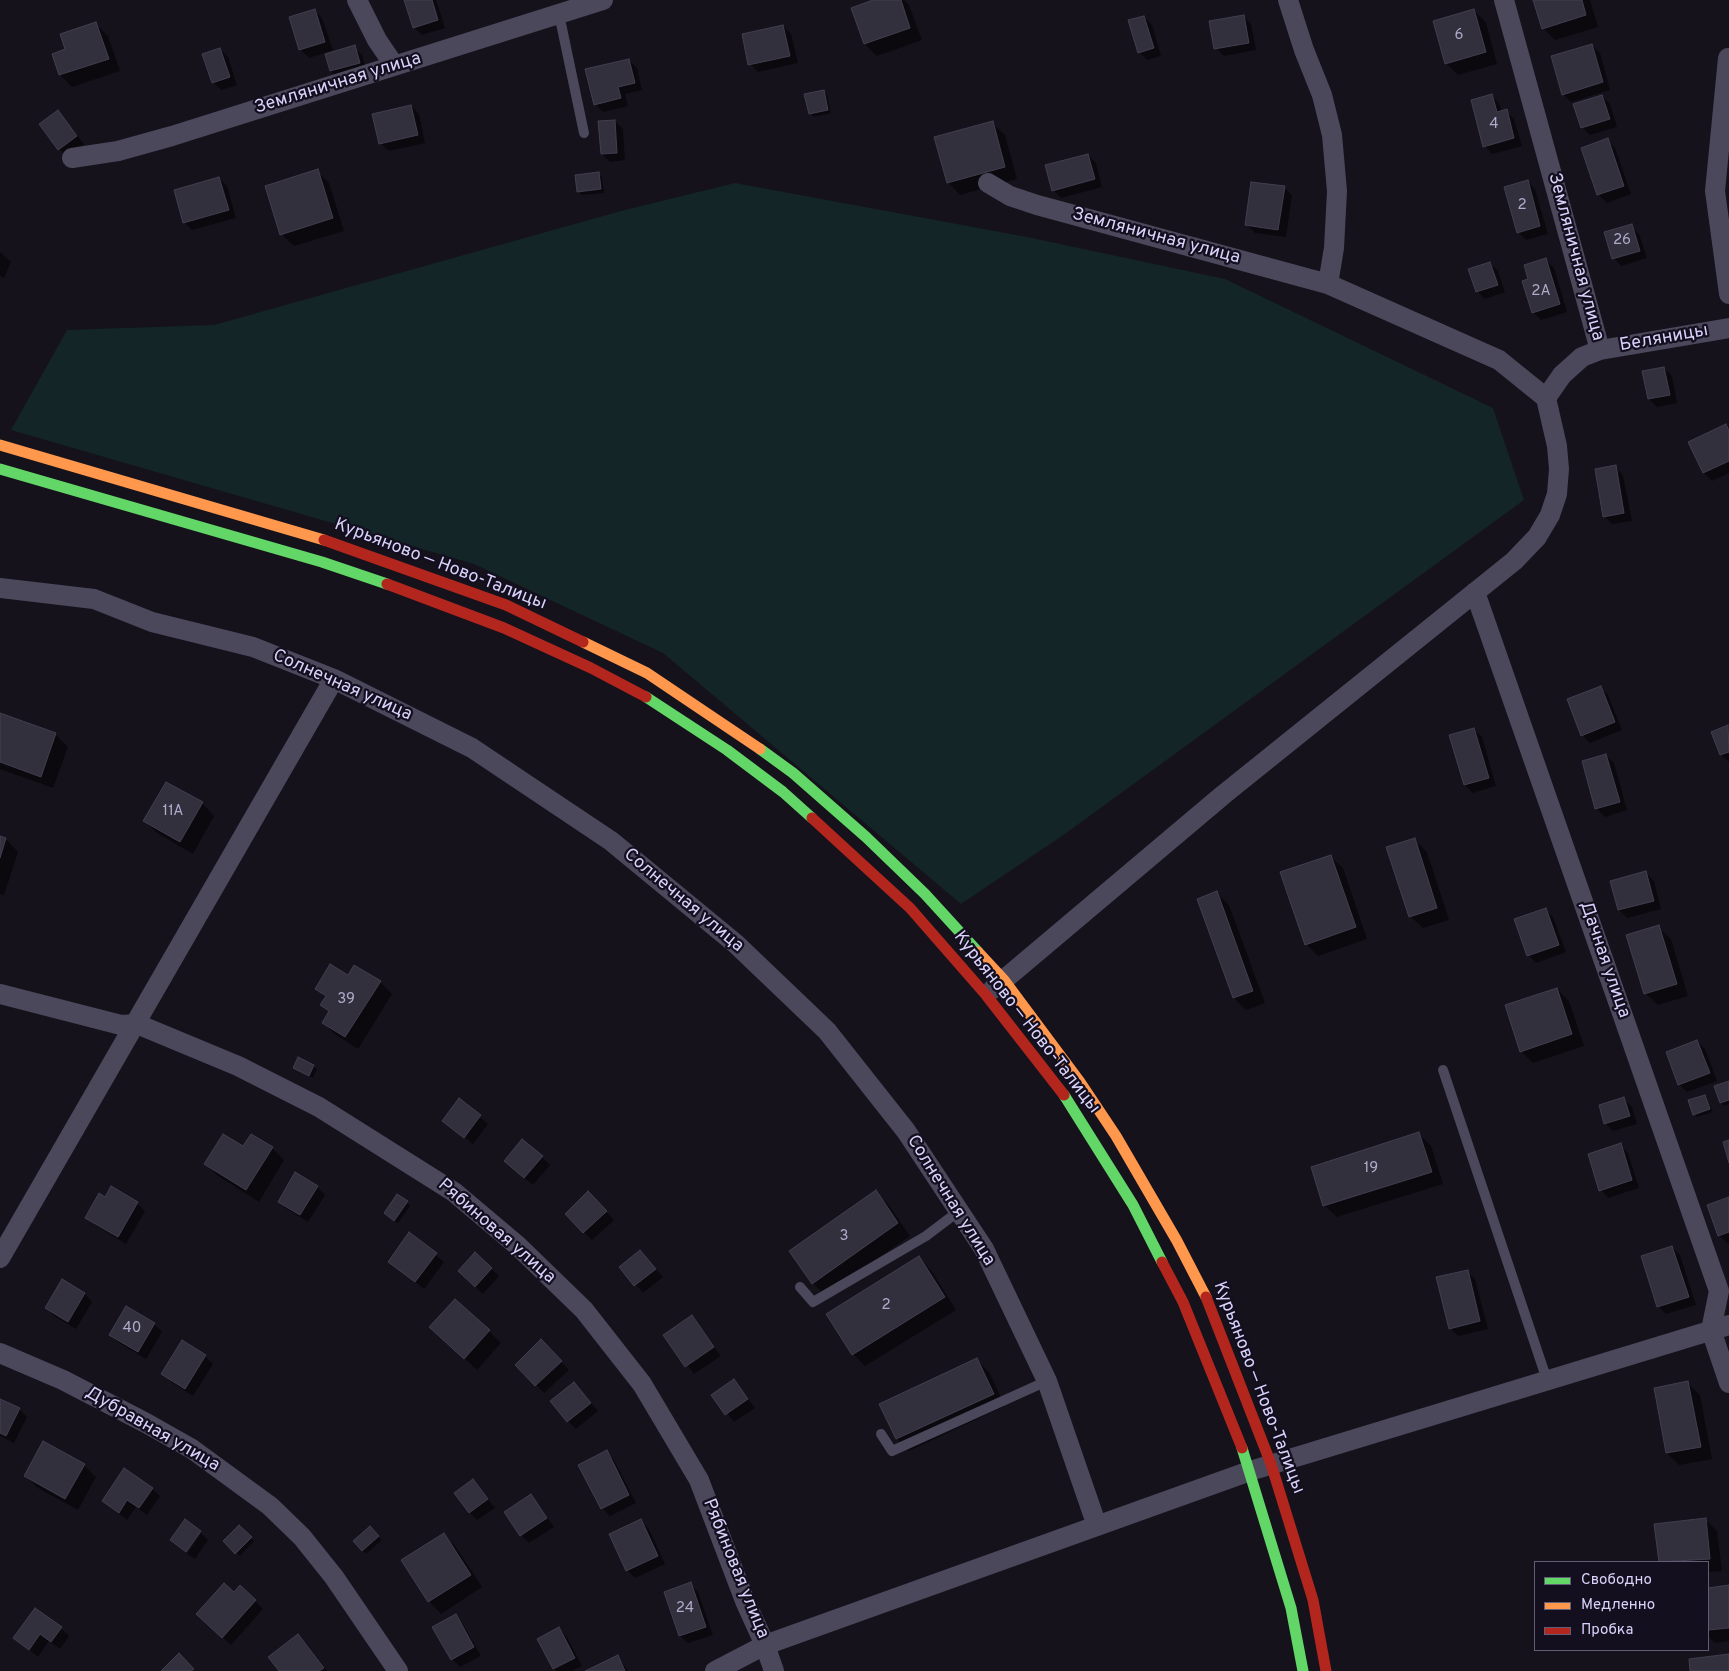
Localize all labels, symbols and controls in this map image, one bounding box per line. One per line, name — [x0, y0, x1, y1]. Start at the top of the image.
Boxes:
house number: 6 — [1455, 27, 1463, 45]
street label: Земляничная улица — [252, 48, 424, 120]
house number: 4 — [1489, 116, 1499, 134]
street label: Земляничная улица — [1542, 171, 1608, 343]
house number: 2 — [1517, 197, 1527, 215]
street label: Земляничная улица — [1070, 204, 1242, 270]
house number: 26 — [1613, 232, 1631, 250]
house number: 2А — [1531, 283, 1551, 301]
street label: Беляницы — [1618, 321, 1710, 357]
street label: Курьяново — Ново-Талицы — [331, 514, 549, 616]
street label: Солнечная улица — [269, 646, 415, 726]
house number: 11А — [163, 803, 183, 821]
street label: Солнечная улица — [618, 844, 748, 958]
street label: Дачная улица — [1574, 899, 1634, 1021]
street label: Курьяново — Ново-Талицы — [948, 927, 1104, 1119]
house number: 39 — [337, 991, 355, 1009]
street label: Солнечная улица — [901, 1132, 999, 1270]
house number: 19 — [1364, 1160, 1378, 1178]
street label: Рябиновая улица — [433, 1175, 559, 1289]
house number: 3 — [839, 1228, 849, 1246]
street label: Курьяново — Ново-Талицы — [1207, 1279, 1309, 1497]
house number: 2 — [881, 1297, 891, 1315]
house number: 40 — [123, 1320, 141, 1338]
street label: Дубравная улица — [81, 1383, 223, 1477]
street label: Рябиновая улица — [697, 1496, 773, 1642]
legend — [1534, 1561, 1709, 1651]
text: Свободно — [1581, 1571, 1652, 1590]
text: Медленно — [1581, 1596, 1655, 1615]
house number: 24 — [676, 1600, 694, 1618]
text: Пробка — [1581, 1621, 1633, 1640]

